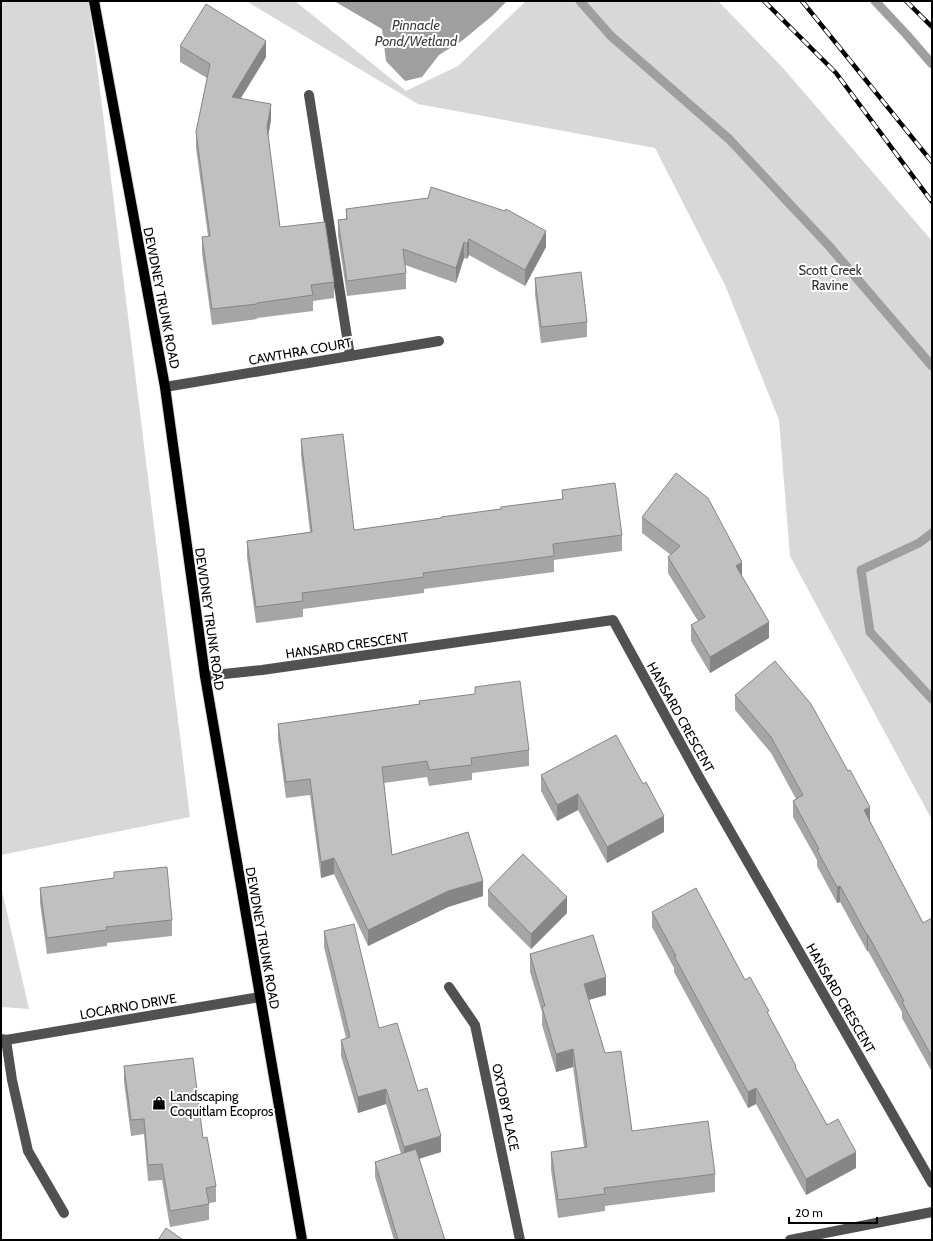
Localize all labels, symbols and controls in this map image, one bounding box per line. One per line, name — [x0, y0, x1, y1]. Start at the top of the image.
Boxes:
water label: Pinnacle Pond/Wetland — [375, 16, 458, 50]
street label: DEWDNEY TRUNK ROAD — [140, 226, 184, 370]
park label: Scott Creek Ravine — [798, 262, 862, 293]
street label: CAWTHRA COURT — [247, 334, 353, 368]
street label: DEWDNEY TRUNK ROAD — [192, 547, 228, 691]
street label: HANSARD CRESCENT — [284, 628, 410, 662]
street label: HANSARD CRESCENT — [644, 659, 718, 775]
street label: DEWDNEY TRUNK ROAD — [243, 866, 283, 1010]
street label: HANSARD CRESCENT — [803, 940, 879, 1056]
street label: LOCARNO DRIVE — [78, 990, 178, 1022]
street label: OXTOBY PLACE — [489, 1062, 523, 1152]
place label: Landscaping Coquitlam Ecopros — [170, 1088, 274, 1119]
shop icon: Landscaping Coquitlam Ecopros — [151, 1095, 167, 1111]
scale bar — [789, 1199, 877, 1225]
text: 20 m — [795, 1205, 823, 1220]

